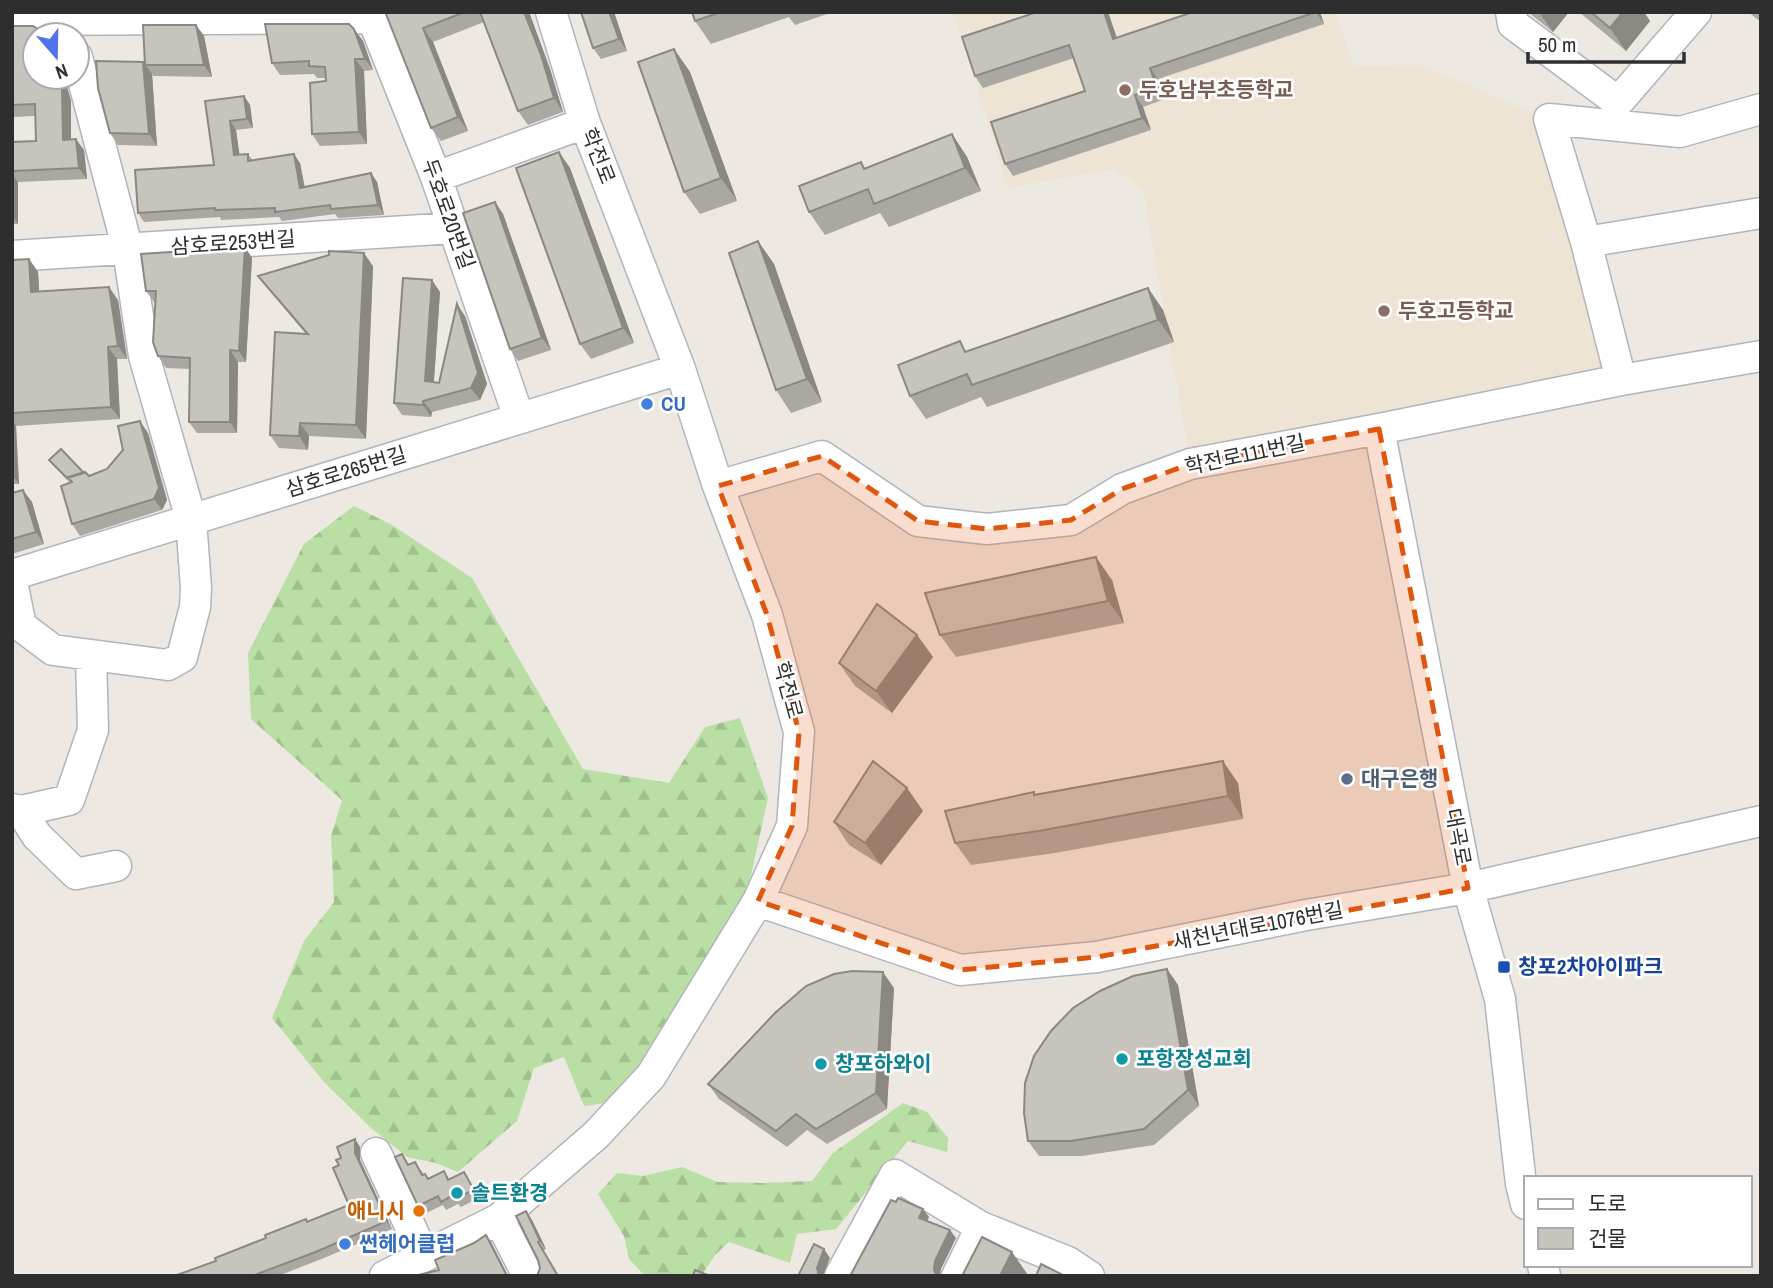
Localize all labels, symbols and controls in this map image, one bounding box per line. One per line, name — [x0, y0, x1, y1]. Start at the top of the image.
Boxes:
north arrow — [21, 21, 91, 91]
scale bar — [1528, 21, 1684, 65]
text: 50 m — [1538, 30, 1576, 59]
text: N — [52, 58, 72, 86]
place label: 두호남부초등학교 — [1139, 75, 1294, 104]
marker: 두호남부초등학교 — [1117, 82, 1133, 98]
street label: 학전로 — [575, 124, 622, 188]
street label: 두호로20번길 — [415, 154, 482, 273]
street label: 삼호로253번길 — [169, 224, 296, 261]
place label: 두호고등학교 — [1398, 296, 1514, 325]
marker: 두호고등학교 — [1376, 303, 1392, 319]
place label: CU — [661, 389, 686, 418]
marker: CU — [639, 396, 655, 412]
street label: 학전로111번길 — [1182, 428, 1308, 481]
street label: 삼호로265번길 — [282, 439, 410, 504]
street label: 학전로 — [767, 658, 810, 722]
place label: 대구은행 — [1361, 764, 1438, 793]
marker: 대구은행 — [1339, 771, 1355, 787]
street label: 대곡로 — [1439, 806, 1478, 868]
street label: 새천년대로1076번길 — [1170, 895, 1346, 956]
place label: 창포2차아이파크 — [1518, 952, 1663, 981]
marker: 창포2차아이파크 — [1496, 959, 1512, 975]
place label: 포항장성교회 — [1136, 1044, 1252, 1073]
place label: 창포하와이 — [835, 1049, 932, 1078]
marker: 포항장성교회 — [1114, 1051, 1130, 1067]
marker: 창포하와이 — [813, 1056, 829, 1072]
legend — [1524, 1176, 1752, 1267]
place label: 솔트환경 — [471, 1178, 548, 1207]
marker: 솔트환경 — [449, 1185, 465, 1201]
text: 도로 — [1588, 1189, 1627, 1218]
place label: 애니시 — [347, 1196, 405, 1225]
marker: 애니시 — [411, 1203, 427, 1219]
text: 건물 — [1588, 1224, 1627, 1253]
place label: 썬헤어클럽 — [359, 1229, 456, 1258]
marker: 썬헤어클럽 — [337, 1236, 353, 1252]

